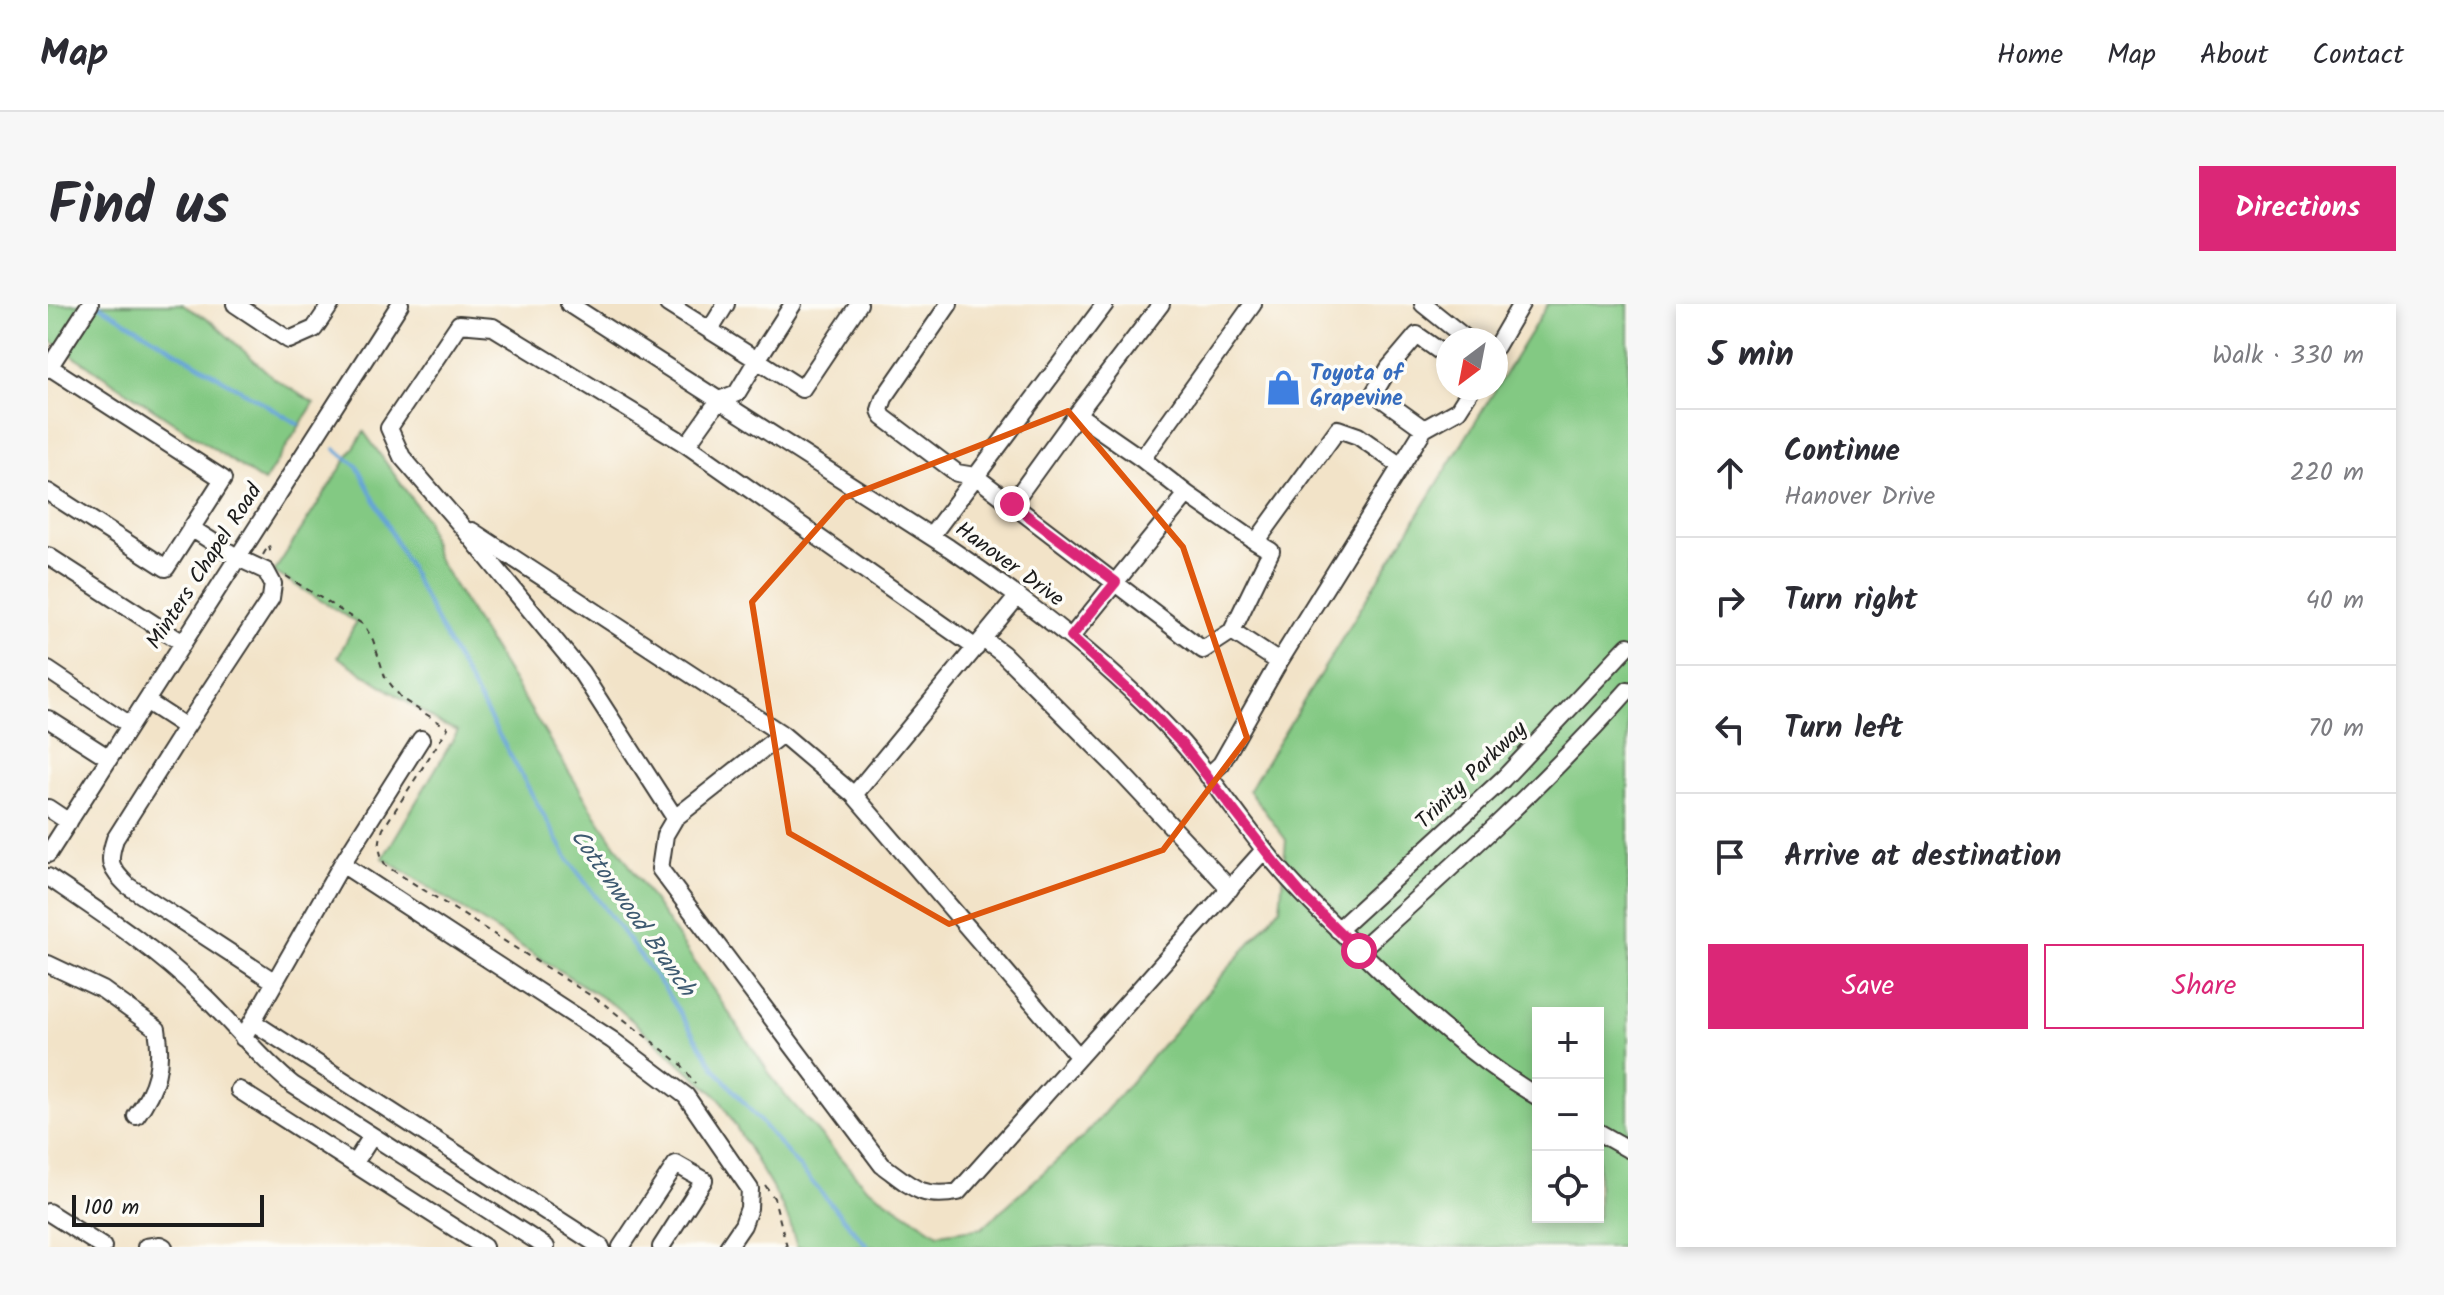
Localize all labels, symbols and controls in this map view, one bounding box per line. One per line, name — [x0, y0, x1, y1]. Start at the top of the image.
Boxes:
text: Map — [40, 25, 109, 85]
text: Home — [1997, 33, 2063, 78]
text: Map — [2107, 33, 2156, 78]
text: About — [2200, 33, 2268, 78]
text: Contact — [2312, 33, 2404, 78]
text: Find us — [48, 163, 229, 253]
button: Directions — [2199, 166, 2396, 251]
north arrow — [1436, 328, 1508, 400]
text: 5 min — [1708, 329, 1794, 383]
text: Walk · 330 m — [2212, 335, 2364, 377]
place label: Toyota of Grapevine — [1310, 357, 1405, 417]
shop icon: Toyota of Grapevine — [1265, 368, 1303, 406]
text: Continue — [1784, 428, 1900, 476]
icon: ahead — [1708, 451, 1752, 495]
text: 220 m — [2290, 452, 2364, 494]
street label: Minters Chapel Road — [138, 476, 273, 657]
text: Hanover Drive — [1784, 476, 1935, 518]
route end — [994, 486, 1030, 522]
street label: Hanover Drive — [947, 513, 1071, 617]
text: Turn right — [1784, 577, 1917, 625]
icon: right — [1708, 579, 1752, 623]
text: 40 m — [2306, 580, 2364, 622]
text: Turn left — [1784, 705, 1903, 753]
icon: left — [1708, 707, 1752, 751]
text: 70 m — [2308, 708, 2364, 750]
street label: Trinity Parkway — [1408, 713, 1537, 839]
water label: Cottonwood Branch — [559, 821, 706, 1007]
text: Arrive at destination — [1784, 833, 2061, 881]
icon: arrive — [1708, 835, 1752, 879]
route start — [1341, 933, 1377, 969]
button: Save — [1708, 944, 2028, 1029]
button: Share — [2044, 944, 2364, 1029]
map controls — [1532, 1007, 1604, 1223]
button: + — [1532, 1007, 1604, 1079]
button: − — [1532, 1079, 1604, 1151]
button: locate — [1532, 1151, 1604, 1223]
scale bar — [72, 1191, 264, 1227]
text: 100 m — [84, 1191, 139, 1226]

